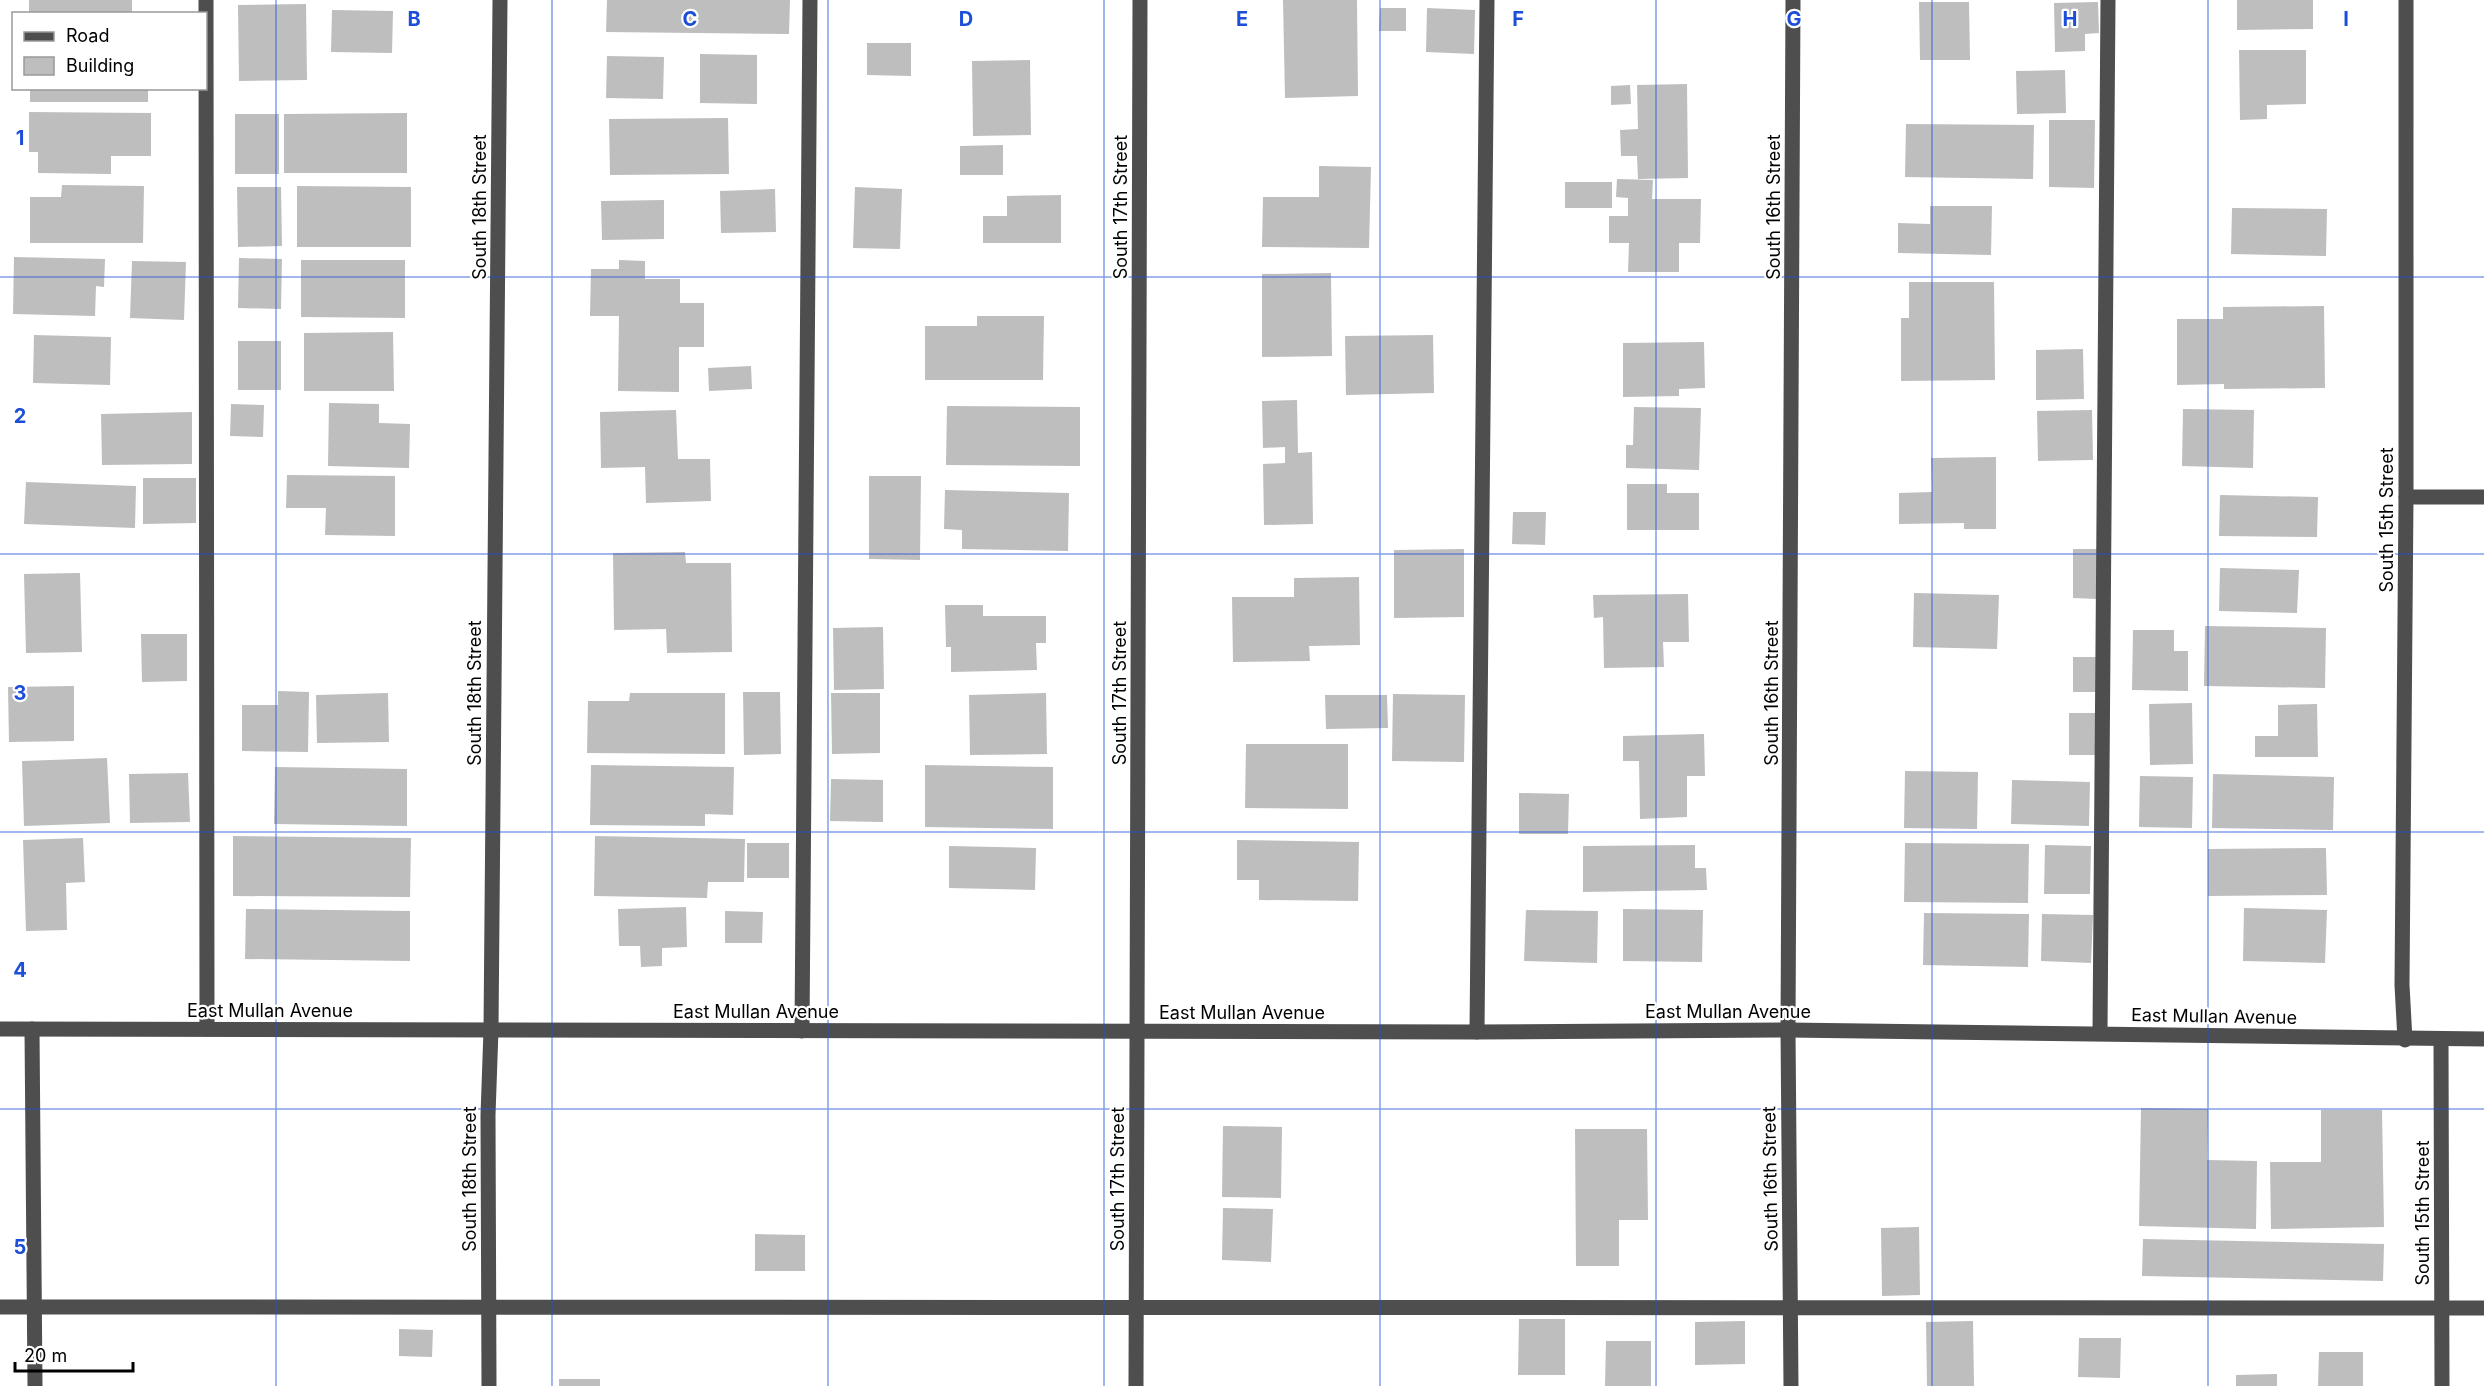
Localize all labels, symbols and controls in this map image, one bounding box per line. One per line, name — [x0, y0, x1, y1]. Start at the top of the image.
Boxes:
text: B — [407, 7, 421, 31]
text: C — [683, 7, 697, 31]
text: D — [959, 7, 973, 31]
text: E — [1236, 7, 1248, 31]
text: F — [1512, 7, 1524, 31]
text: G — [1786, 7, 1802, 31]
text: H — [2063, 7, 2077, 31]
text: I — [2343, 7, 2349, 31]
legend — [12, 12, 207, 90]
text: Road — [66, 25, 109, 46]
text: Building — [66, 55, 134, 76]
text: 1 — [16, 126, 24, 150]
street label: South 18th Street — [469, 134, 490, 280]
street label: South 16th Street — [1763, 134, 1784, 280]
street label: South 17th Street — [1110, 135, 1131, 279]
text: 2 — [14, 404, 26, 428]
street label: South 15th Street — [2376, 447, 2397, 593]
street label: South 18th Street — [464, 620, 485, 766]
street label: South 16th Street — [1761, 620, 1782, 766]
street label: South 17th Street — [1109, 621, 1130, 765]
text: 3 — [14, 681, 26, 705]
text: 4 — [13, 958, 27, 982]
street label: East Mullan Avenue — [187, 1000, 353, 1021]
street label: East Mullan Avenue — [673, 1001, 839, 1022]
street label: East Mullan Avenue — [1645, 1001, 1811, 1022]
street label: East Mullan Avenue — [1159, 1002, 1325, 1023]
street label: East Mullan Avenue — [2131, 1004, 2297, 1028]
street label: South 18th Street — [459, 1106, 480, 1252]
street label: South 16th Street — [1758, 1106, 1782, 1252]
street label: South 17th Street — [1107, 1107, 1128, 1251]
street label: South 15th Street — [2412, 1140, 2433, 1286]
text: 5 — [14, 1235, 26, 1259]
scale bar — [15, 1335, 134, 1373]
text: 20 m — [24, 1345, 67, 1366]

